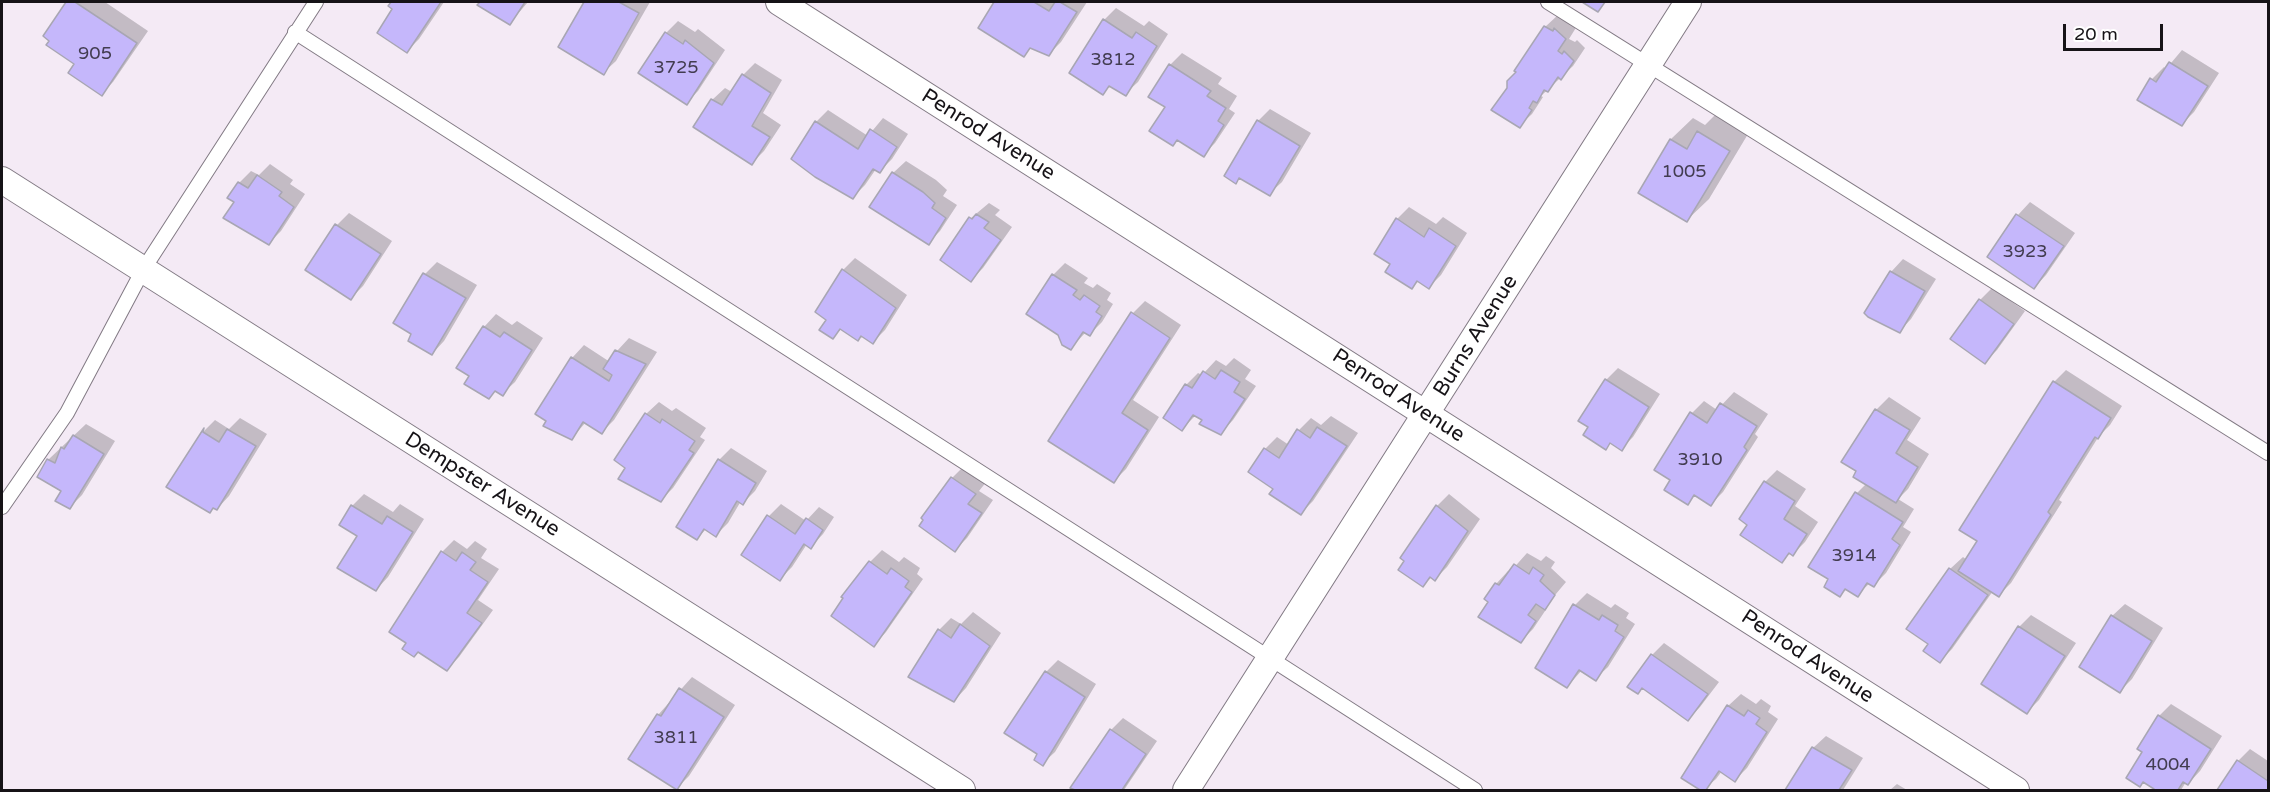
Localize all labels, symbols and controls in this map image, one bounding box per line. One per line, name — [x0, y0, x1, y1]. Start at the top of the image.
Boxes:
scale bar — [2066, 12, 2166, 50]
text: 20 m — [2074, 23, 2118, 45]
house number: 905 — [78, 43, 112, 65]
house number: 3812 — [1090, 49, 1136, 71]
house number: 3725 — [653, 57, 699, 79]
street label: Penrod Avenue — [917, 84, 1059, 186]
house number: 1005 — [1661, 161, 1707, 183]
house number: 3923 — [2002, 241, 2048, 263]
street label: Burns Avenue — [1429, 270, 1523, 402]
street label: Penrod Avenue — [1327, 344, 1469, 448]
street label: Dempster Avenue — [400, 427, 564, 543]
house number: 3910 — [1677, 449, 1723, 471]
house number: 3914 — [1831, 545, 1877, 567]
street label: Penrod Avenue — [1736, 605, 1878, 709]
house number: 3811 — [653, 727, 699, 749]
house number: 4004 — [2145, 754, 2191, 776]

